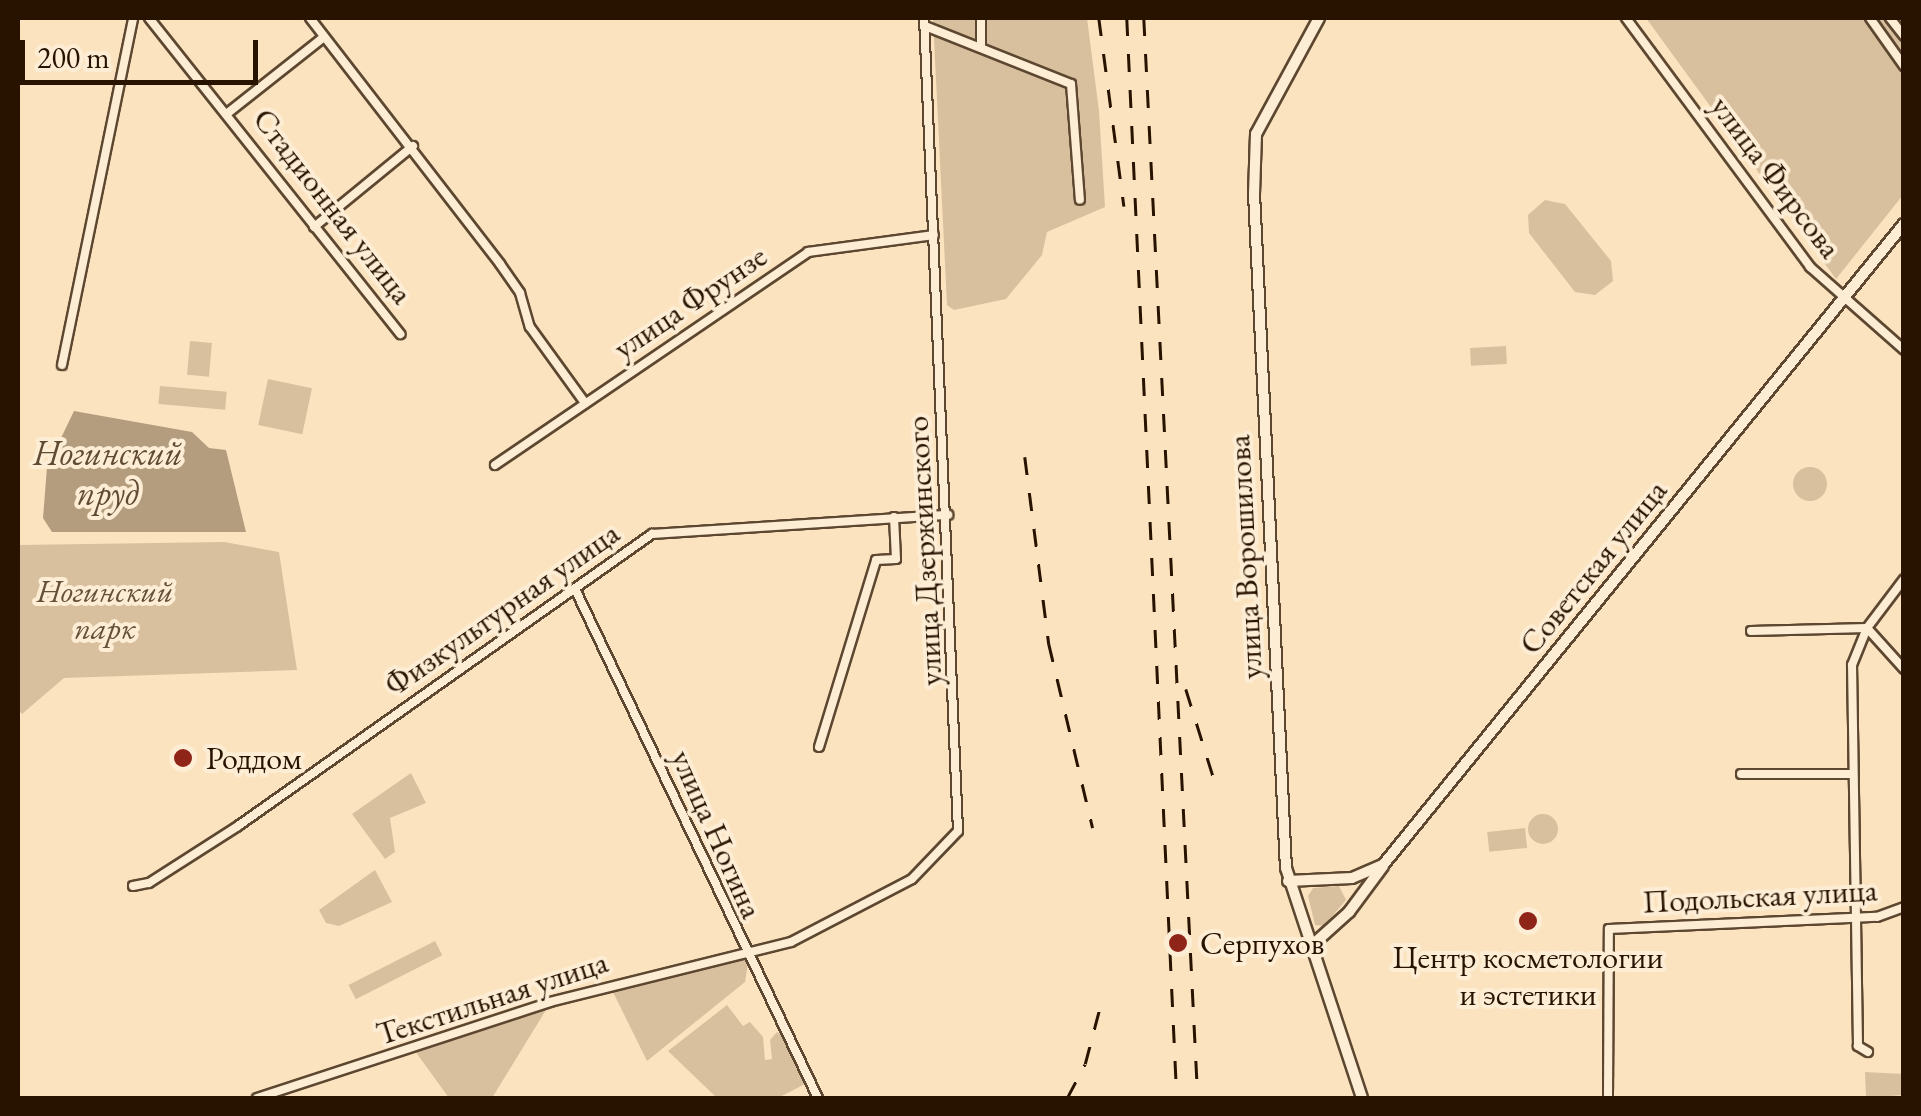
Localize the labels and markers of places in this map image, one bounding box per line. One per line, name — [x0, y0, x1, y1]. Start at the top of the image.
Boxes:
place label: Роддом — [206, 739, 302, 777]
marker: Роддом — [170, 745, 196, 771]
marker: Центр косметологии и эстетики — [1515, 908, 1541, 934]
place label: Серпухов — [1200, 924, 1324, 962]
marker: Серпухов — [1165, 930, 1191, 956]
place label: Центр косметологии и эстетики — [1393, 939, 1663, 1014]

